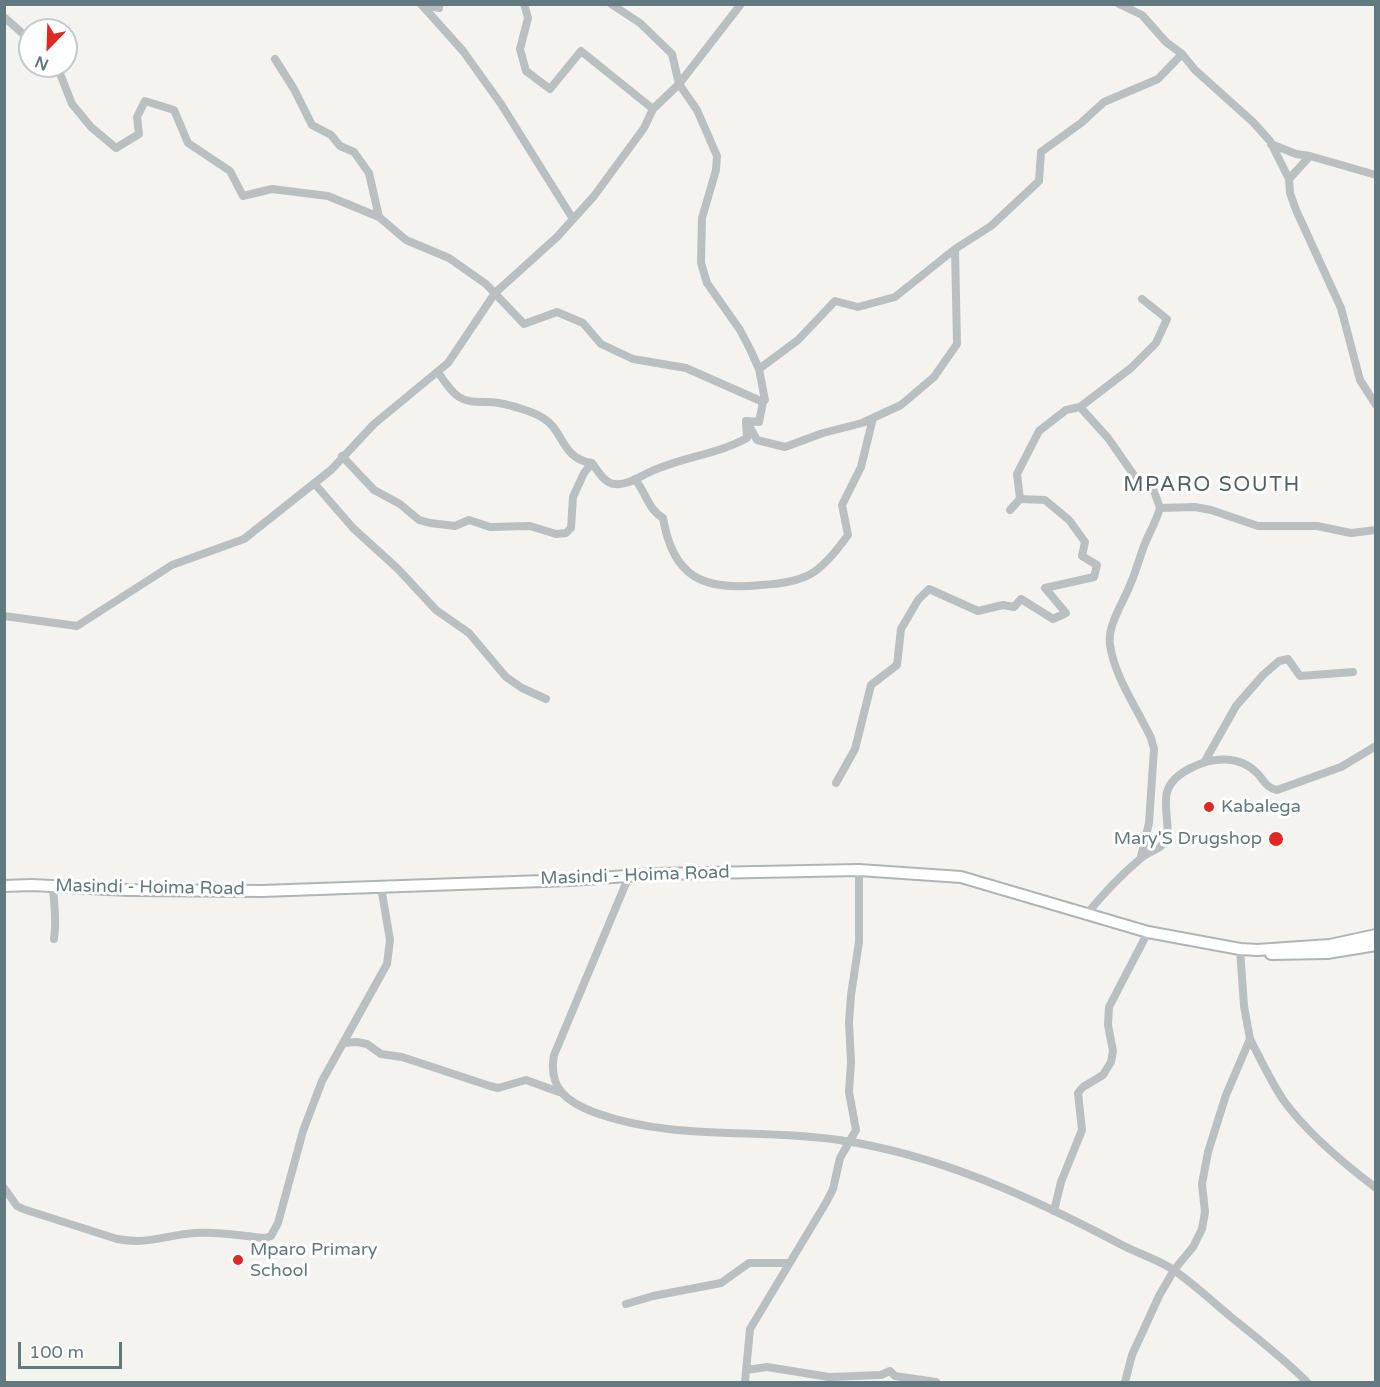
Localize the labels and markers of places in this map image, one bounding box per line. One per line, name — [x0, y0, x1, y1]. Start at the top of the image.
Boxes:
place label: Kabalega — [1221, 796, 1301, 818]
marker: Kabalega — [1202, 800, 1216, 814]
place label: Mary'S Drugshop — [1114, 828, 1262, 850]
marker: Mary'S Drugshop — [1267, 830, 1285, 848]
place label: Mparo Primary School — [250, 1239, 377, 1282]
marker: Mparo Primary School — [231, 1253, 245, 1267]

